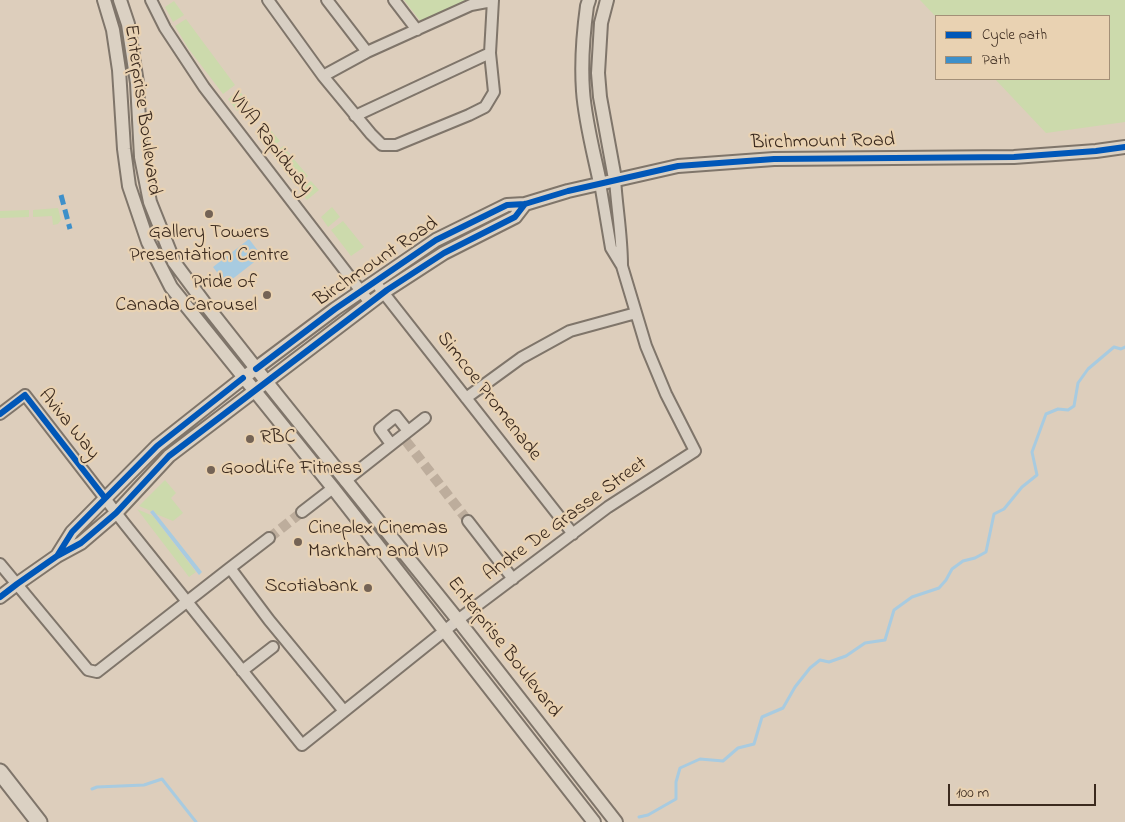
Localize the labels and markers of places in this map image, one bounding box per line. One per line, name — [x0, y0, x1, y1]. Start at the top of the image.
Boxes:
marker: Gallery Towers Presentation Centre — [203, 208, 215, 220]
place label: Gallery Towers Presentation Centre — [129, 222, 289, 269]
place label: Pride of Canada Carousel — [115, 272, 257, 319]
marker: Pride of Canada Carousel — [261, 289, 273, 301]
place label: RBC — [260, 427, 295, 451]
marker: RBC — [244, 433, 256, 445]
place label: GoodLife Fitness — [221, 458, 362, 482]
marker: GoodLife Fitness — [205, 464, 217, 476]
place label: Cineplex Cinemas Markham and VIP — [308, 518, 448, 565]
marker: Cineplex Cinemas Markham and VIP — [292, 536, 304, 548]
place label: Scotiabank — [265, 576, 358, 600]
marker: Scotiabank — [362, 582, 374, 594]

